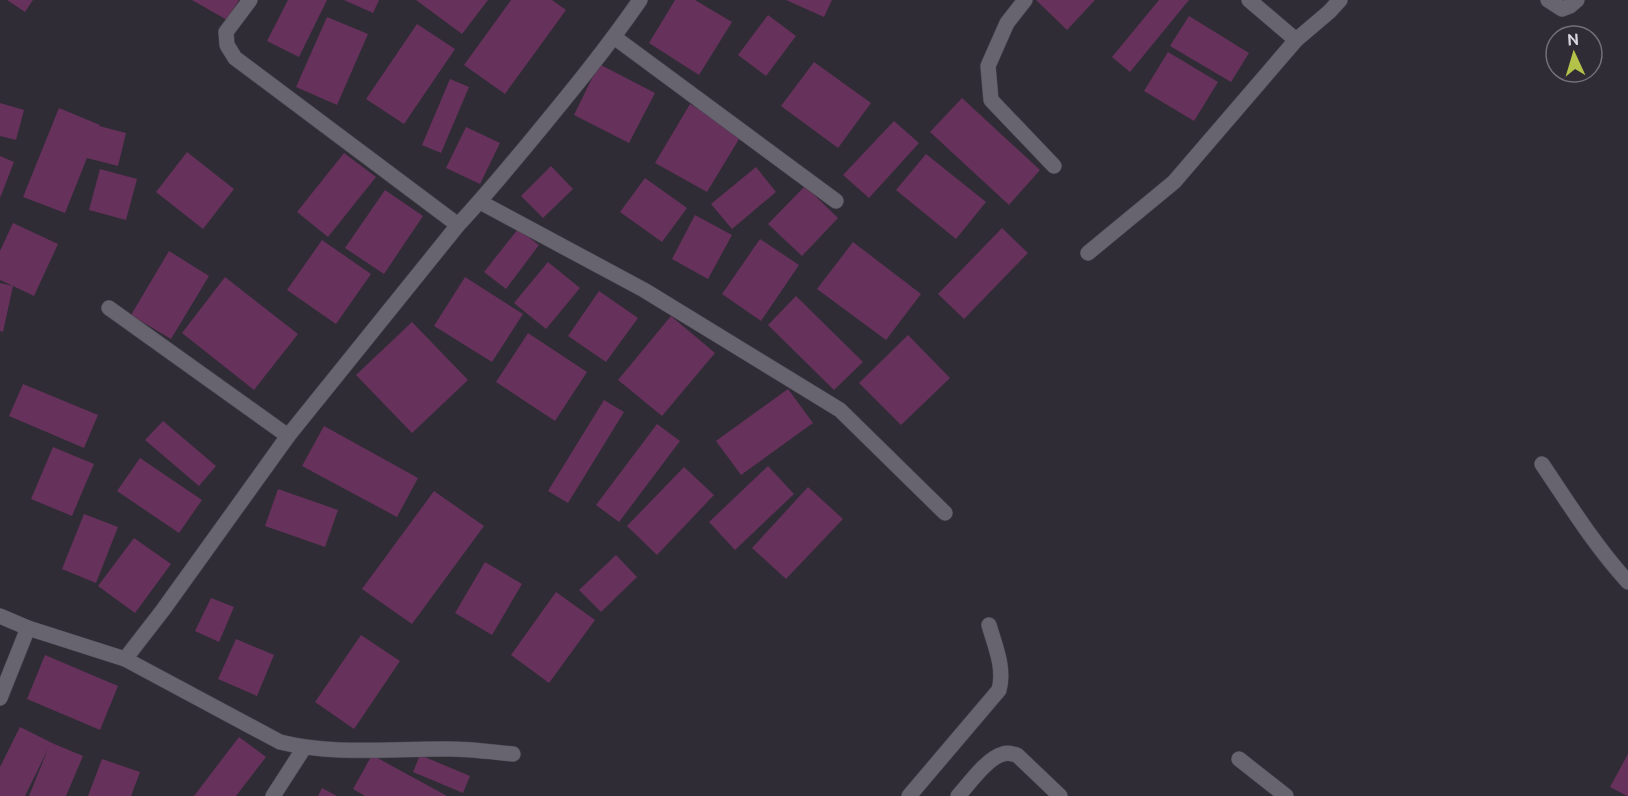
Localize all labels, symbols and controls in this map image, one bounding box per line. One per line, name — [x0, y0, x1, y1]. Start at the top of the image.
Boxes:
north arrow — [1544, 24, 1604, 84]
text: N — [1566, 30, 1580, 48]

